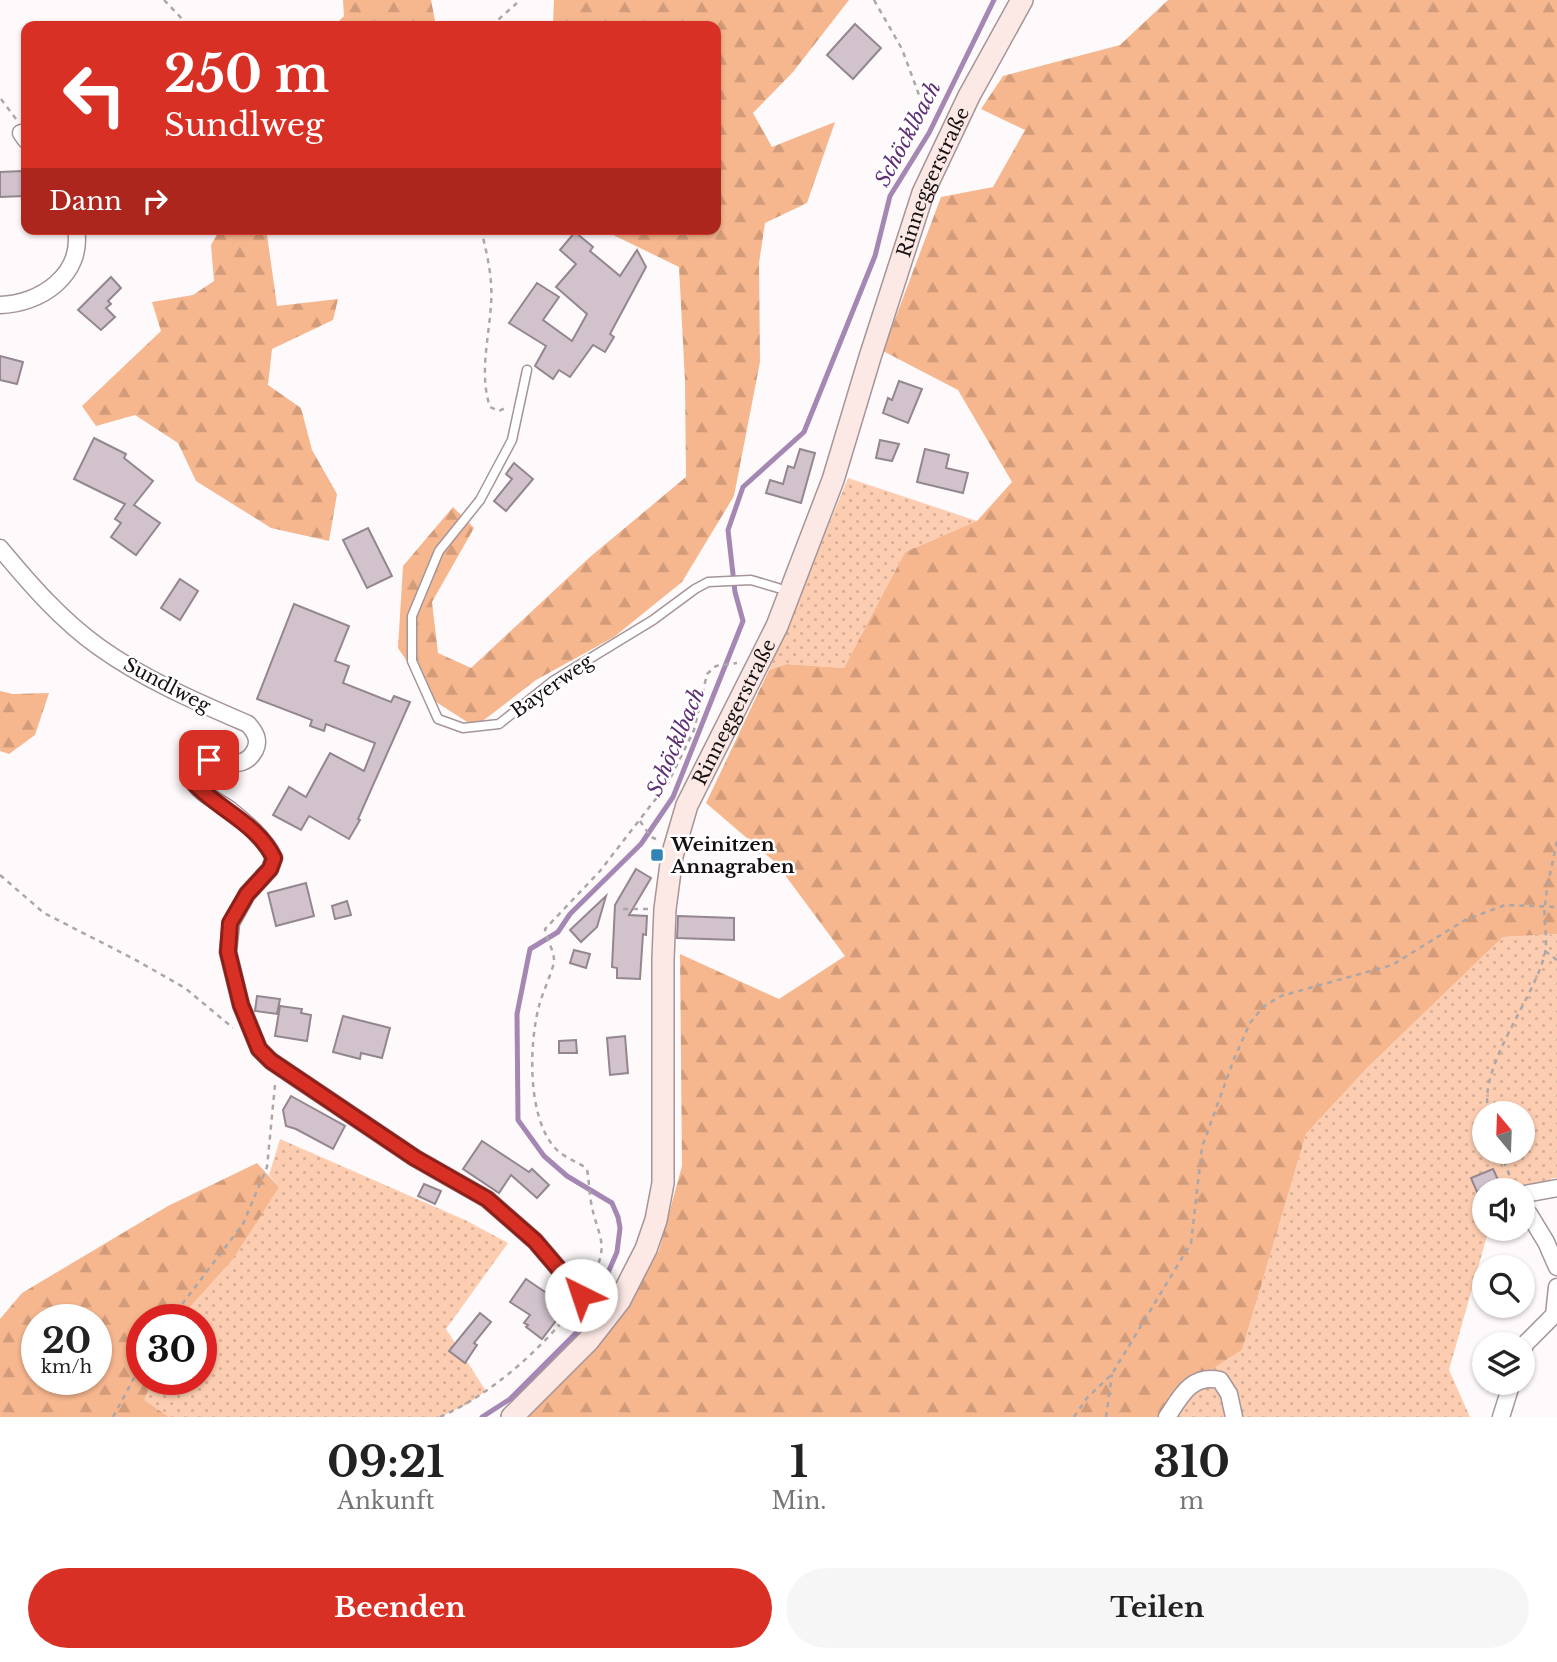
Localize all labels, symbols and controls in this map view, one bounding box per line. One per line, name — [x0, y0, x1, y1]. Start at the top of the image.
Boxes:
text: 250 m — [164, 44, 329, 105]
icon: left — [49, 49, 140, 140]
water label: Schöcklbach — [869, 77, 947, 191]
street label: Rinneggerstraße — [892, 103, 974, 260]
text: Sundlweg — [164, 105, 324, 145]
icon: right — [136, 182, 174, 220]
text: Dann — [49, 185, 122, 217]
street label: Rinneggerstraße — [688, 635, 780, 789]
street label: Bayerweg — [507, 649, 598, 723]
street label: Sundlweg — [120, 653, 215, 718]
water label: Schöcklbach — [641, 684, 711, 800]
pin — [179, 730, 239, 790]
icon: arrive — [190, 741, 228, 779]
place label: Weinitzen Annagraben — [670, 833, 795, 878]
marker: Weinitzen Annagraben — [649, 847, 665, 863]
north arrow — [1472, 1101, 1535, 1164]
map controls — [1472, 1101, 1535, 1395]
button: sound — [1472, 1178, 1535, 1241]
button: search — [1472, 1255, 1535, 1318]
position arrow — [544, 1258, 618, 1332]
speed limit sign: 30 — [126, 1304, 217, 1395]
text: 20 — [42, 1319, 91, 1362]
button: layers — [1472, 1332, 1535, 1395]
text: km/h — [41, 1356, 92, 1378]
text: 09:21 — [327, 1436, 445, 1488]
text: 1 — [790, 1436, 808, 1488]
text: 310 — [1153, 1436, 1230, 1488]
text: Ankunft — [337, 1487, 434, 1515]
text: Min. — [771, 1487, 826, 1515]
text: m — [1179, 1487, 1204, 1515]
button: Beenden — [28, 1568, 772, 1648]
button: Teilen — [786, 1568, 1529, 1648]

